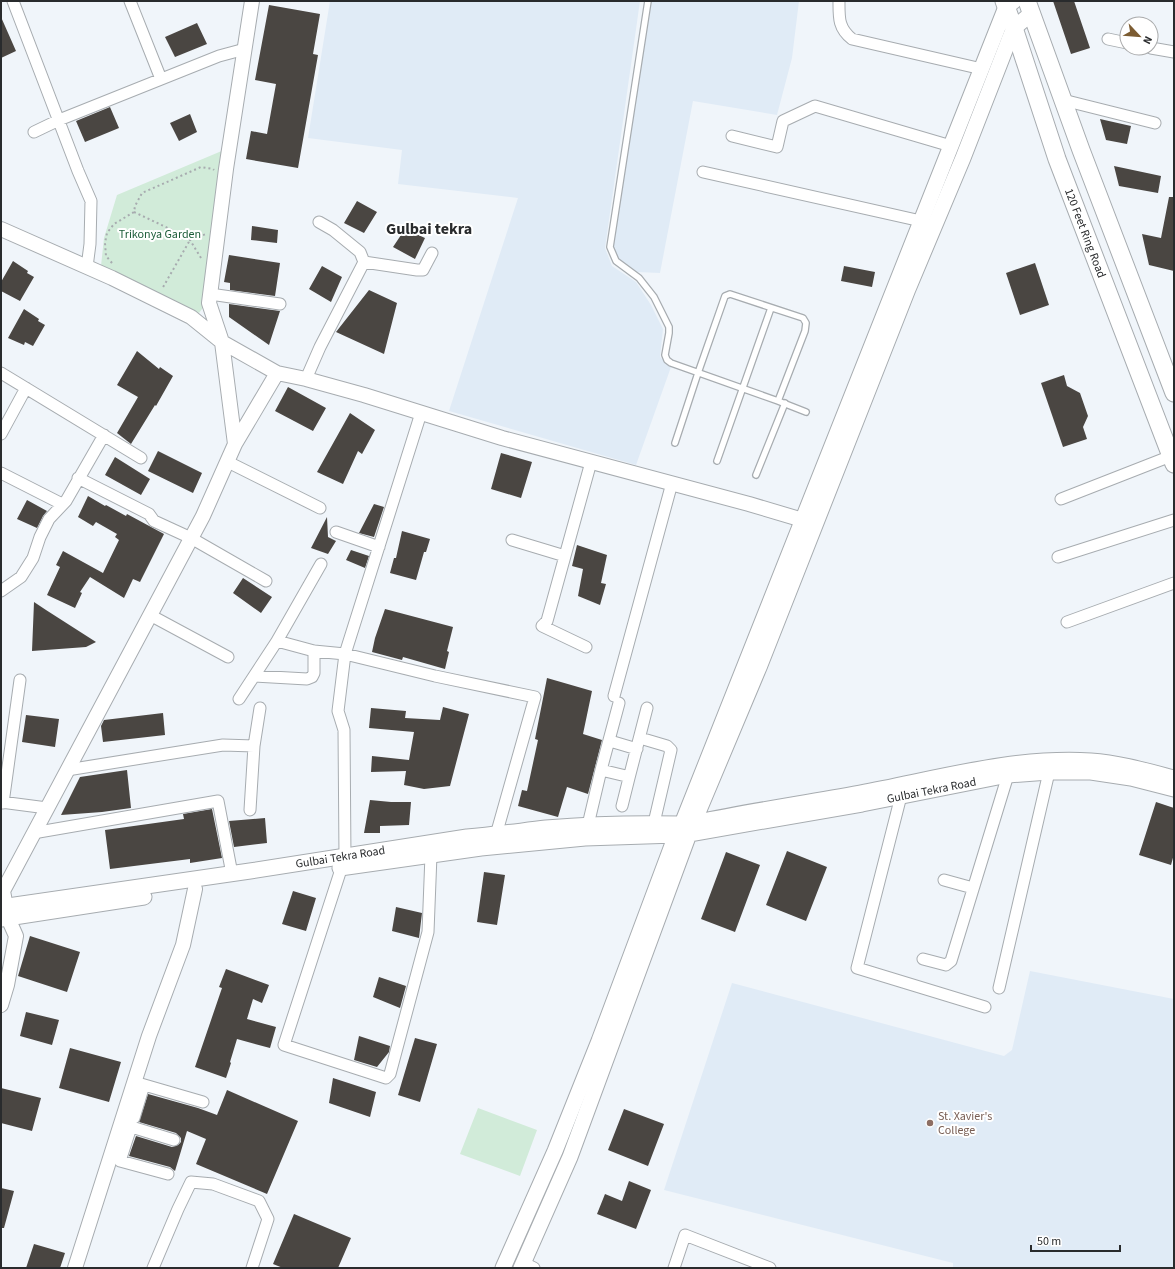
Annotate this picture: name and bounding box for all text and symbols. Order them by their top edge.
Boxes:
north arrow [1119,16,1159,56]
text: N [1139,34,1156,47]
street label: 120 Feet Ring Road [1060,186,1110,280]
district label: Gulbai tekra [386,218,472,240]
park label: Trikonya Garden [119,226,201,243]
street label: Gulbai Tekra Road [885,773,978,807]
street label: Gulbai Tekra Road [294,841,386,872]
place label: St. Xavier's College [938,1108,992,1139]
marker: St. Xavier's College [925,1118,935,1128]
scale bar [1031,1227,1120,1253]
text: 50 m [1037,1233,1061,1250]

